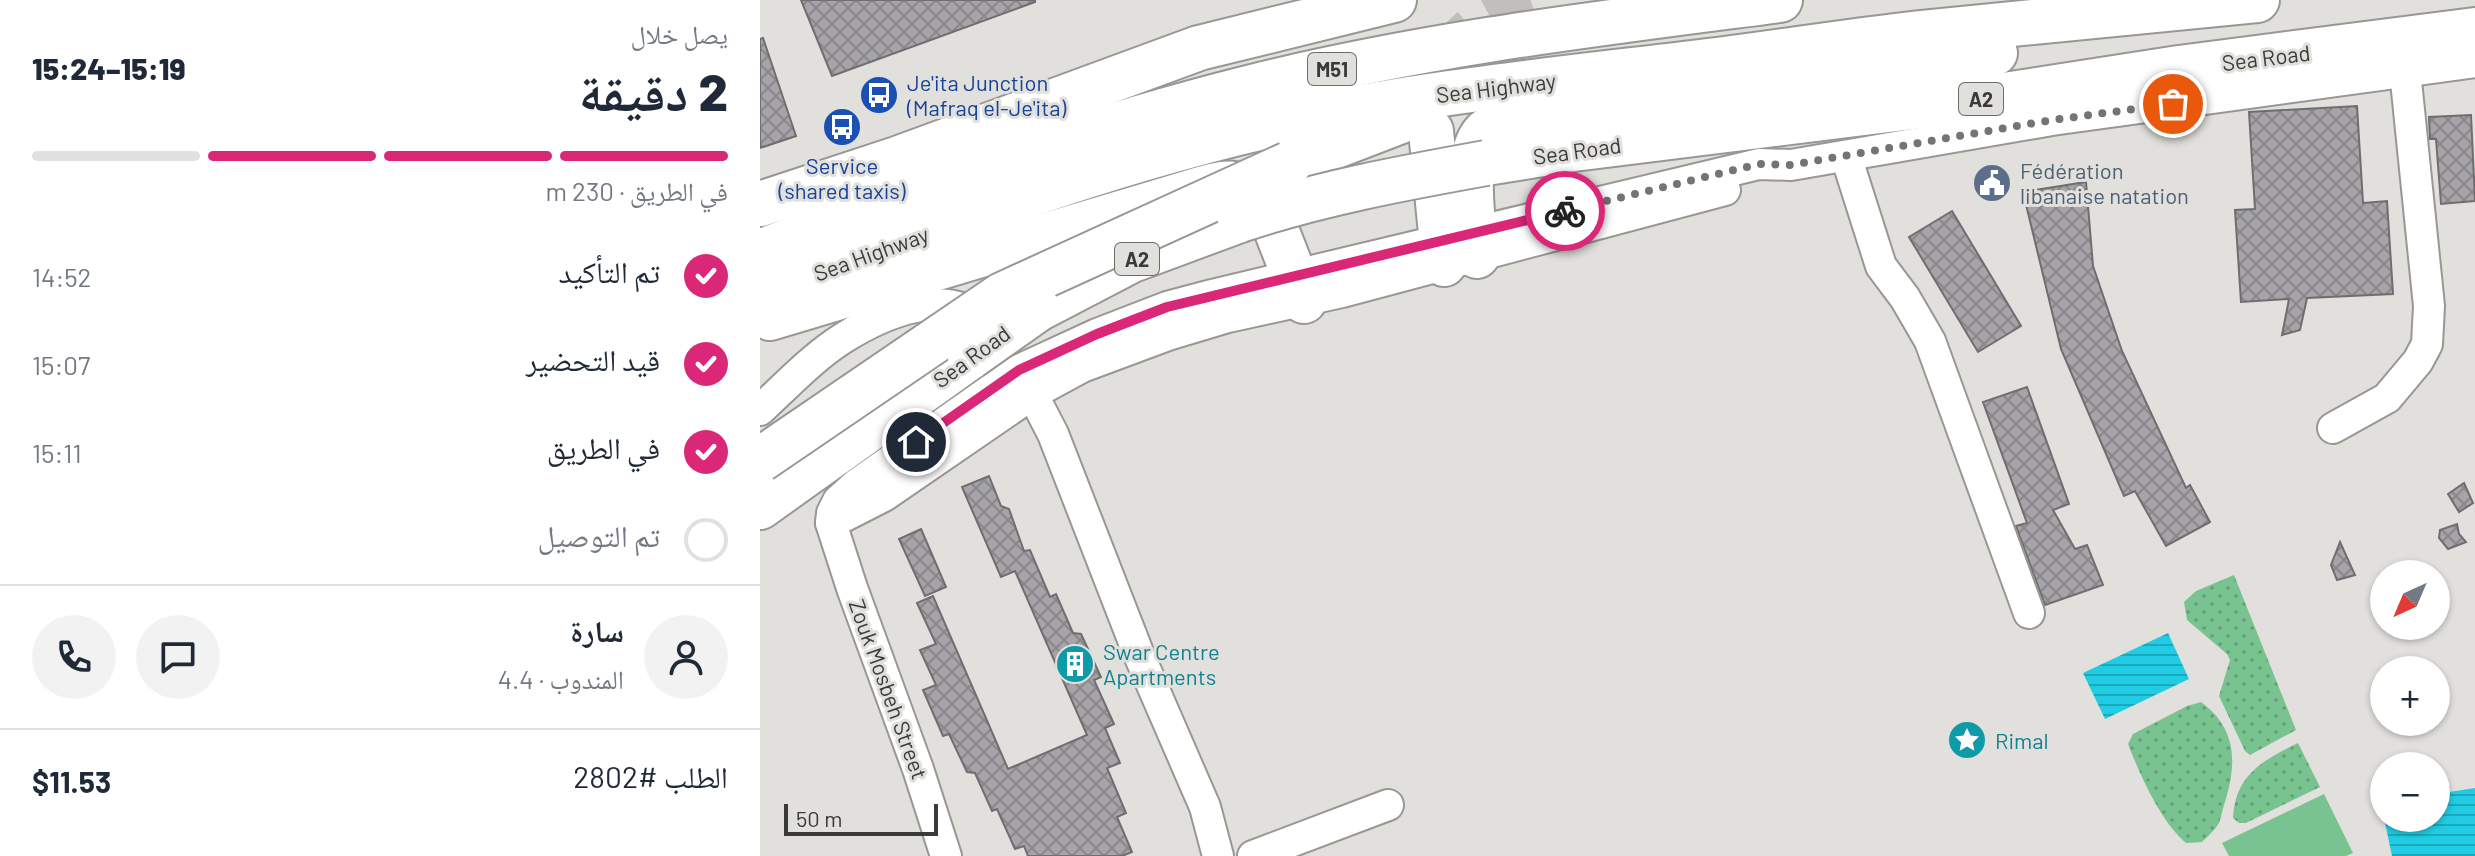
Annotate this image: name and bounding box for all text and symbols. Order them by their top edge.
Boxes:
text: يصل خلال [630,18,728,49]
street label: Sea Road [2220,39,2312,75]
text: 15:19–15:24 [32,50,186,86]
road number: M51 [1308,53,1356,85]
text: 2 دقيقة [579,59,728,121]
street label: Sea Highway [1435,67,1557,107]
place label: Je'ita Junction (Mafraq el-Je'ita) [906,69,1066,120]
pin [2139,70,2207,138]
bus stop icon: Je'ita Junction (Mafraq el-Je'ita) [858,74,900,116]
icon: bag [2151,82,2195,126]
road number: A2 [1959,83,2003,115]
bus stop icon: Service (shared taxis) [821,106,863,148]
street label: Sea Road [1531,131,1623,169]
place label: Service (shared taxis) [777,152,906,203]
place label: Fédération libanaise natation [2020,157,2189,208]
public building icon: Fédération libanaise natation [1971,162,2013,204]
courier [1525,171,1605,251]
text: في الطريق · 230 m [545,175,728,206]
icon: bike [1543,189,1587,233]
street label: Sea Highway [810,220,932,286]
road number: A2 [1115,243,1159,275]
text: تم التأكيد [559,253,660,289]
icon: check [684,254,728,298]
text: 14:52 [32,261,92,292]
street label: Sea Road [927,319,1015,393]
text: قيد التحضير [526,341,660,377]
icon: check [684,342,728,386]
text: 15:07 [32,349,90,380]
pin [882,408,950,476]
icon: home [894,420,938,464]
text: في الطريق [547,429,660,465]
icon: check [684,430,728,474]
text: 15:11 [32,437,82,468]
text: تم التوصيل [537,517,660,553]
north arrow [2370,560,2450,640]
map controls [2370,560,2450,832]
street label: Zouk Mosbeh Street [844,596,934,782]
text: سارة [570,612,624,648]
button: phone [32,615,116,699]
button: chat [136,615,220,699]
button: person [644,615,728,699]
place label: Swar Centre Apartments [1103,638,1220,689]
building icon: Swar Centre Apartments [1054,643,1096,685]
button: + [2370,656,2450,736]
text: المندوب · 4.4 [498,663,624,694]
place icon: Rimal [1946,719,1988,761]
place label: Rimal [1995,727,2049,753]
button: − [2370,752,2450,832]
text: الطلب #2802 [573,758,728,794]
text: $11.53 [32,763,111,799]
scale bar [784,800,938,836]
text: 50 m [796,805,842,831]

